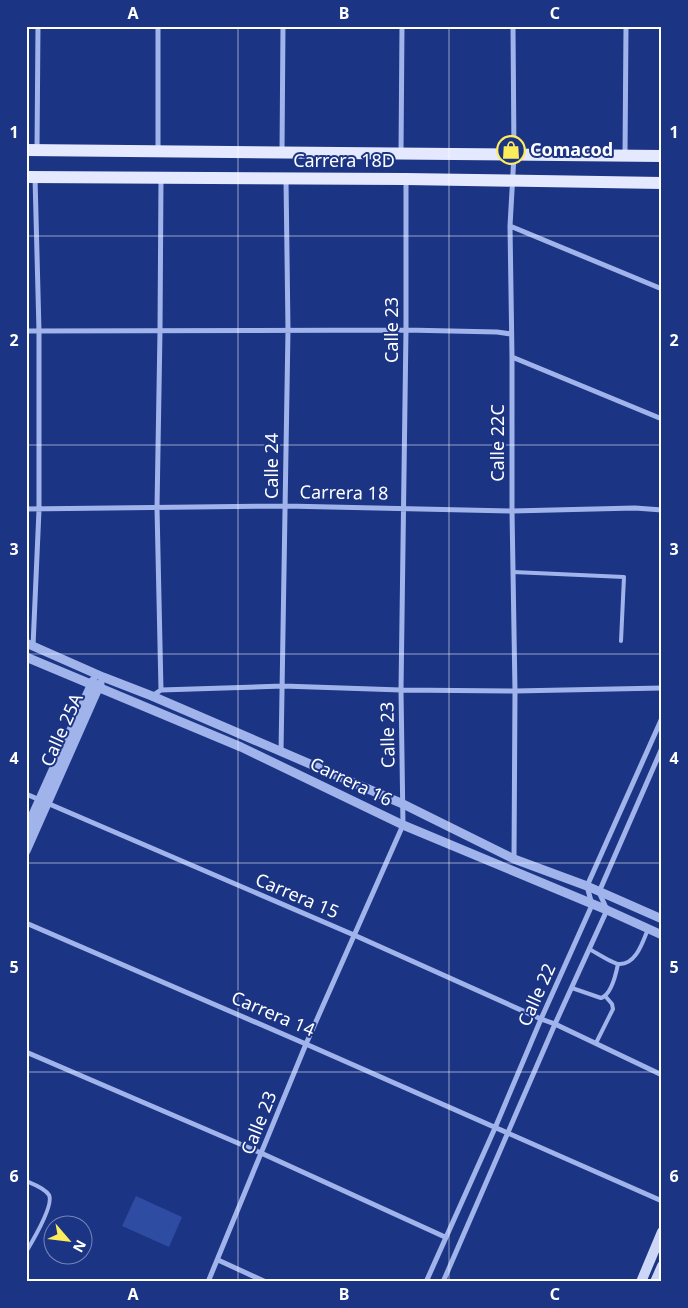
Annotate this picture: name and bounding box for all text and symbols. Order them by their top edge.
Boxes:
text: A [127,2,139,24]
text: B [339,2,349,24]
text: C [550,2,560,24]
text: 1 [9,121,19,143]
text: 1 [669,121,679,143]
shop icon: Comacod [496,135,526,165]
place label: Comacod [530,137,613,161]
street label: Carrera 18D [293,148,395,172]
street label: Calle 23 [379,297,403,363]
text: 2 [9,329,19,351]
text: 2 [669,329,679,351]
street label: Calle 22C [485,404,509,482]
street label: Calle 24 [259,433,283,499]
street label: Carrera 18 [300,479,389,505]
text: 3 [9,538,19,560]
text: 3 [669,538,679,560]
street label: Calle 25A [34,689,88,770]
street label: Calle 23 [374,702,400,768]
text: 4 [9,747,19,769]
text: 4 [669,747,679,769]
street label: Carrera 16 [306,751,397,811]
street label: Carrera 15 [252,867,343,923]
text: 5 [9,956,19,978]
text: 5 [669,956,679,978]
street label: Calle 22 [512,959,561,1030]
street label: Carrera 14 [228,985,319,1041]
street label: Calle 23 [235,1087,282,1158]
text: 6 [9,1165,19,1187]
text: 6 [669,1165,679,1187]
north arrow [42,1216,92,1266]
text: N [69,1237,91,1256]
text: A [127,1283,139,1305]
text: B [339,1283,349,1305]
text: C [550,1283,560,1305]

